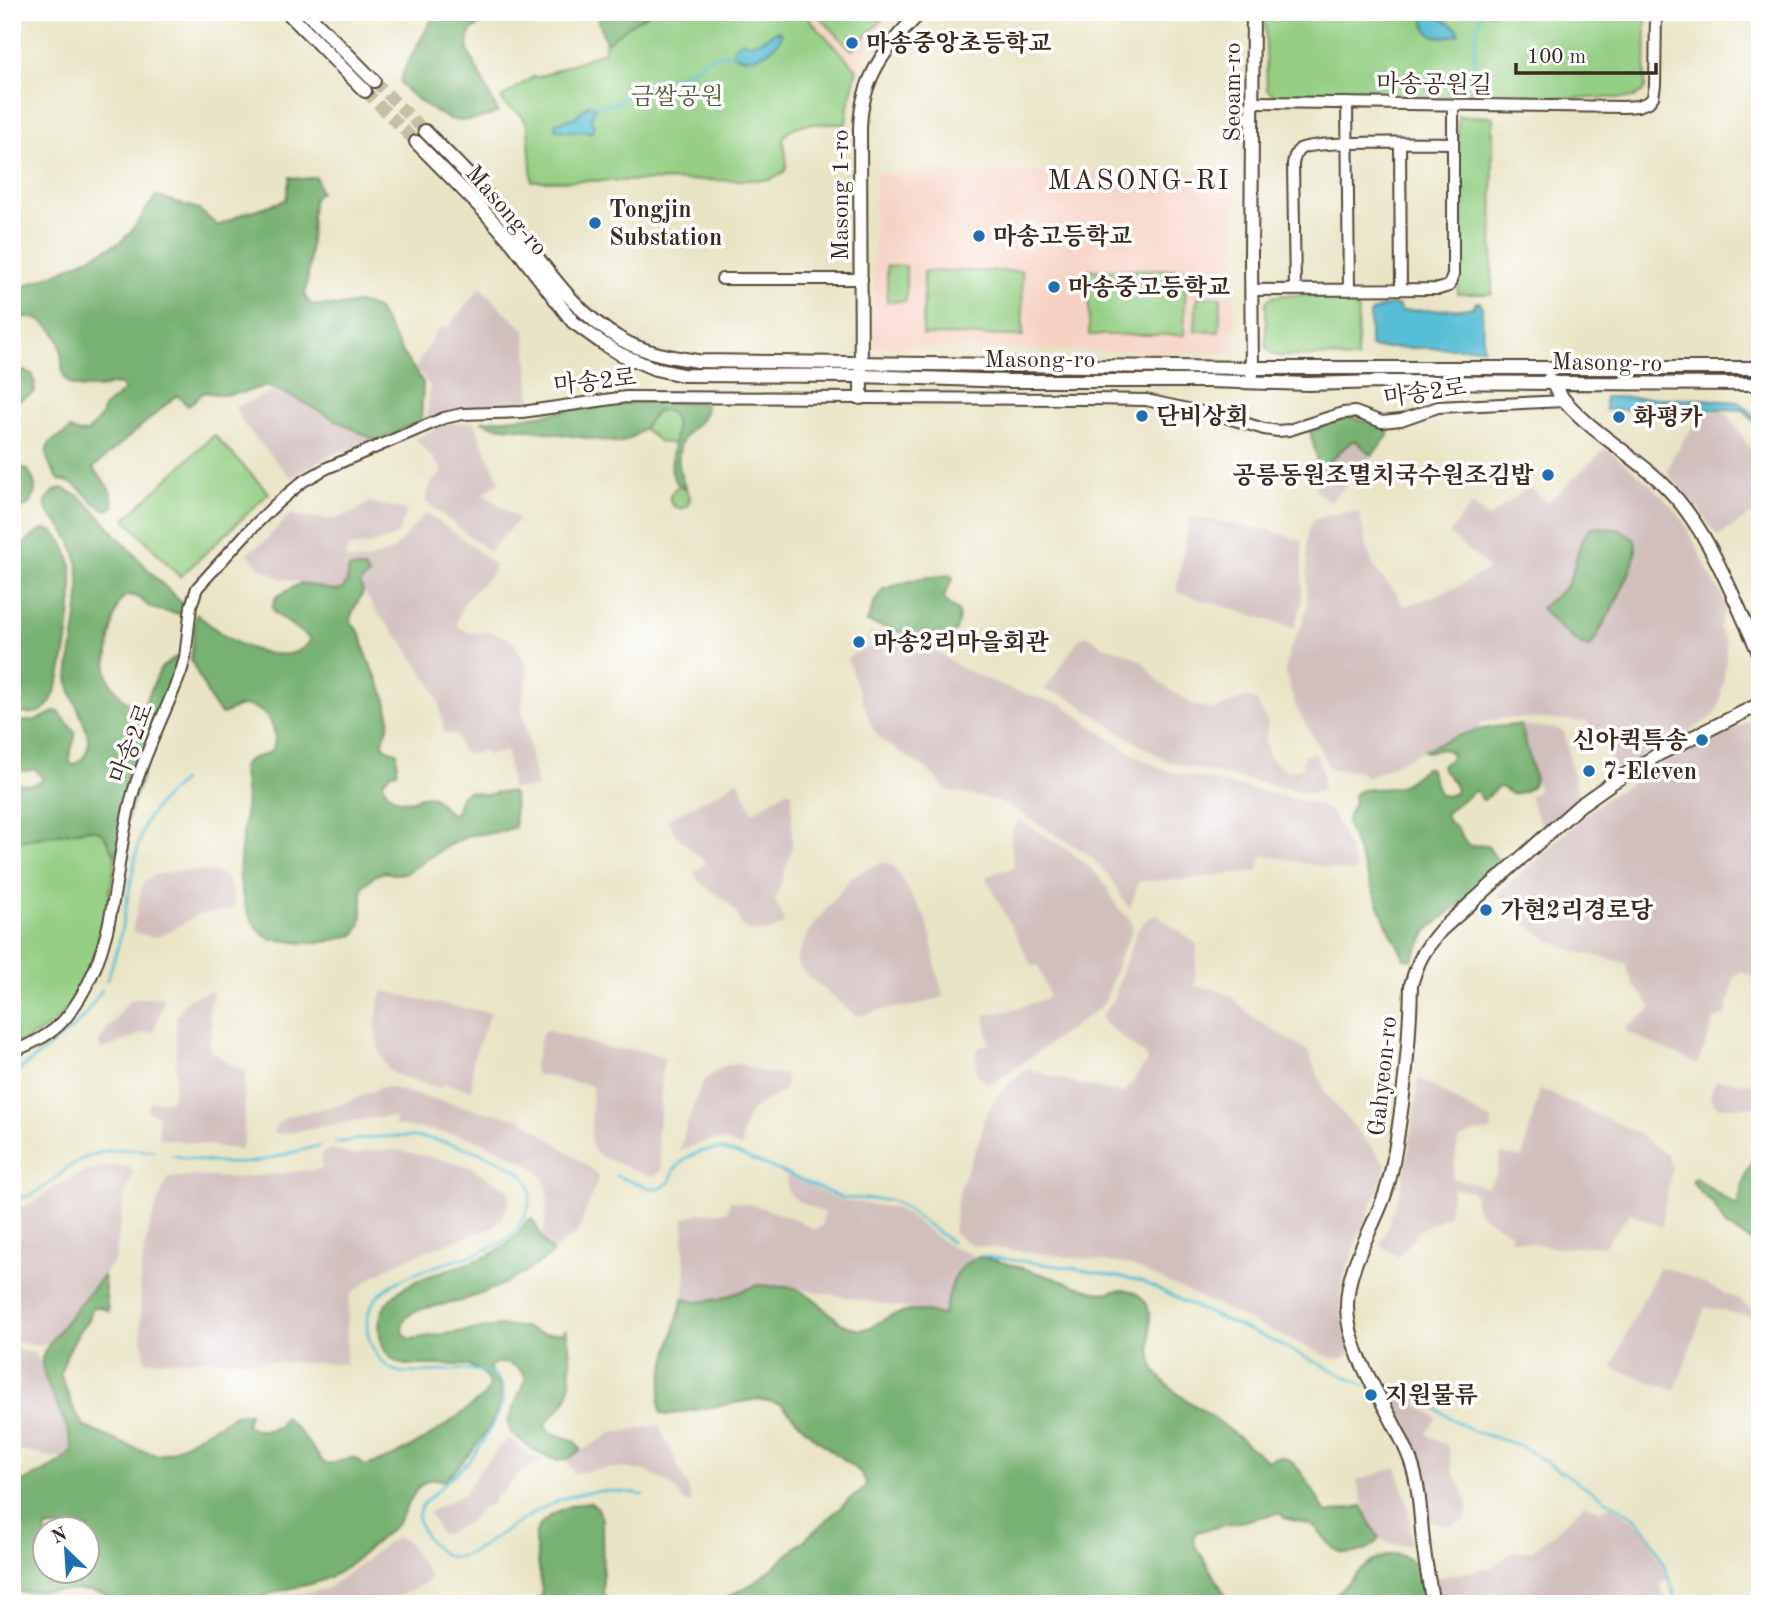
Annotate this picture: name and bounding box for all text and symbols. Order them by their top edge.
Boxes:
place label: 마송중앙초등학교 [866,30,1051,57]
scale bar [1516,32,1656,76]
marker: 마송중앙초등학교 [844,35,860,51]
street label: Seoam-ro [1222,42,1246,142]
text: 100 m [1527,47,1586,68]
street label: 마송공원길 [1376,70,1492,99]
park label: 금쌀공원 [631,84,723,110]
street label: Masong 1-ro [830,129,854,261]
street label: Masong-ro [460,162,551,261]
district label: MASONG-RI [1048,168,1230,196]
place label: Tongjin Substation [609,199,722,251]
marker: Tongjin Substation [587,215,603,231]
place label: 마송고등학교 [993,223,1132,250]
marker: 마송고등학교 [971,228,987,244]
place label: 마송중고등학교 [1068,274,1230,301]
marker: 마송중고등학교 [1046,279,1062,295]
street label: Masong-ro [985,349,1095,373]
street label: Masong-ro [1551,351,1663,377]
street label: 마송2로 [552,364,638,399]
street label: 마송2로 [1382,373,1468,412]
place label: 단비상회 [1156,403,1249,430]
place label: 화평카 [1633,404,1703,431]
marker: 단비상회 [1134,408,1150,424]
marker: 화평카 [1611,409,1627,425]
place label: 공릉동원조멸치국수원조김밥 [1233,462,1534,489]
marker: 공릉동원조멸치국수원조김밥 [1540,467,1556,483]
place label: 마송2리마을회관 [873,629,1049,656]
marker: 마송2리마을회관 [851,634,867,650]
street label: 마송2로 [104,699,159,787]
place label: 신아퀵특송 [1572,727,1688,754]
marker: 신아퀵특송 [1694,732,1710,748]
place label: 7-Eleven [1603,761,1697,785]
marker: 7-Eleven [1581,763,1597,779]
place label: 가현2리경로당 [1500,897,1654,924]
marker: 가현2리경로당 [1478,902,1494,918]
street label: Gahyeon-ro [1366,1015,1402,1137]
place label: 지원물류 [1385,1382,1479,1409]
marker: 지원물류 [1363,1387,1379,1403]
north arrow [32,1514,102,1584]
text: N [49,1525,71,1549]

